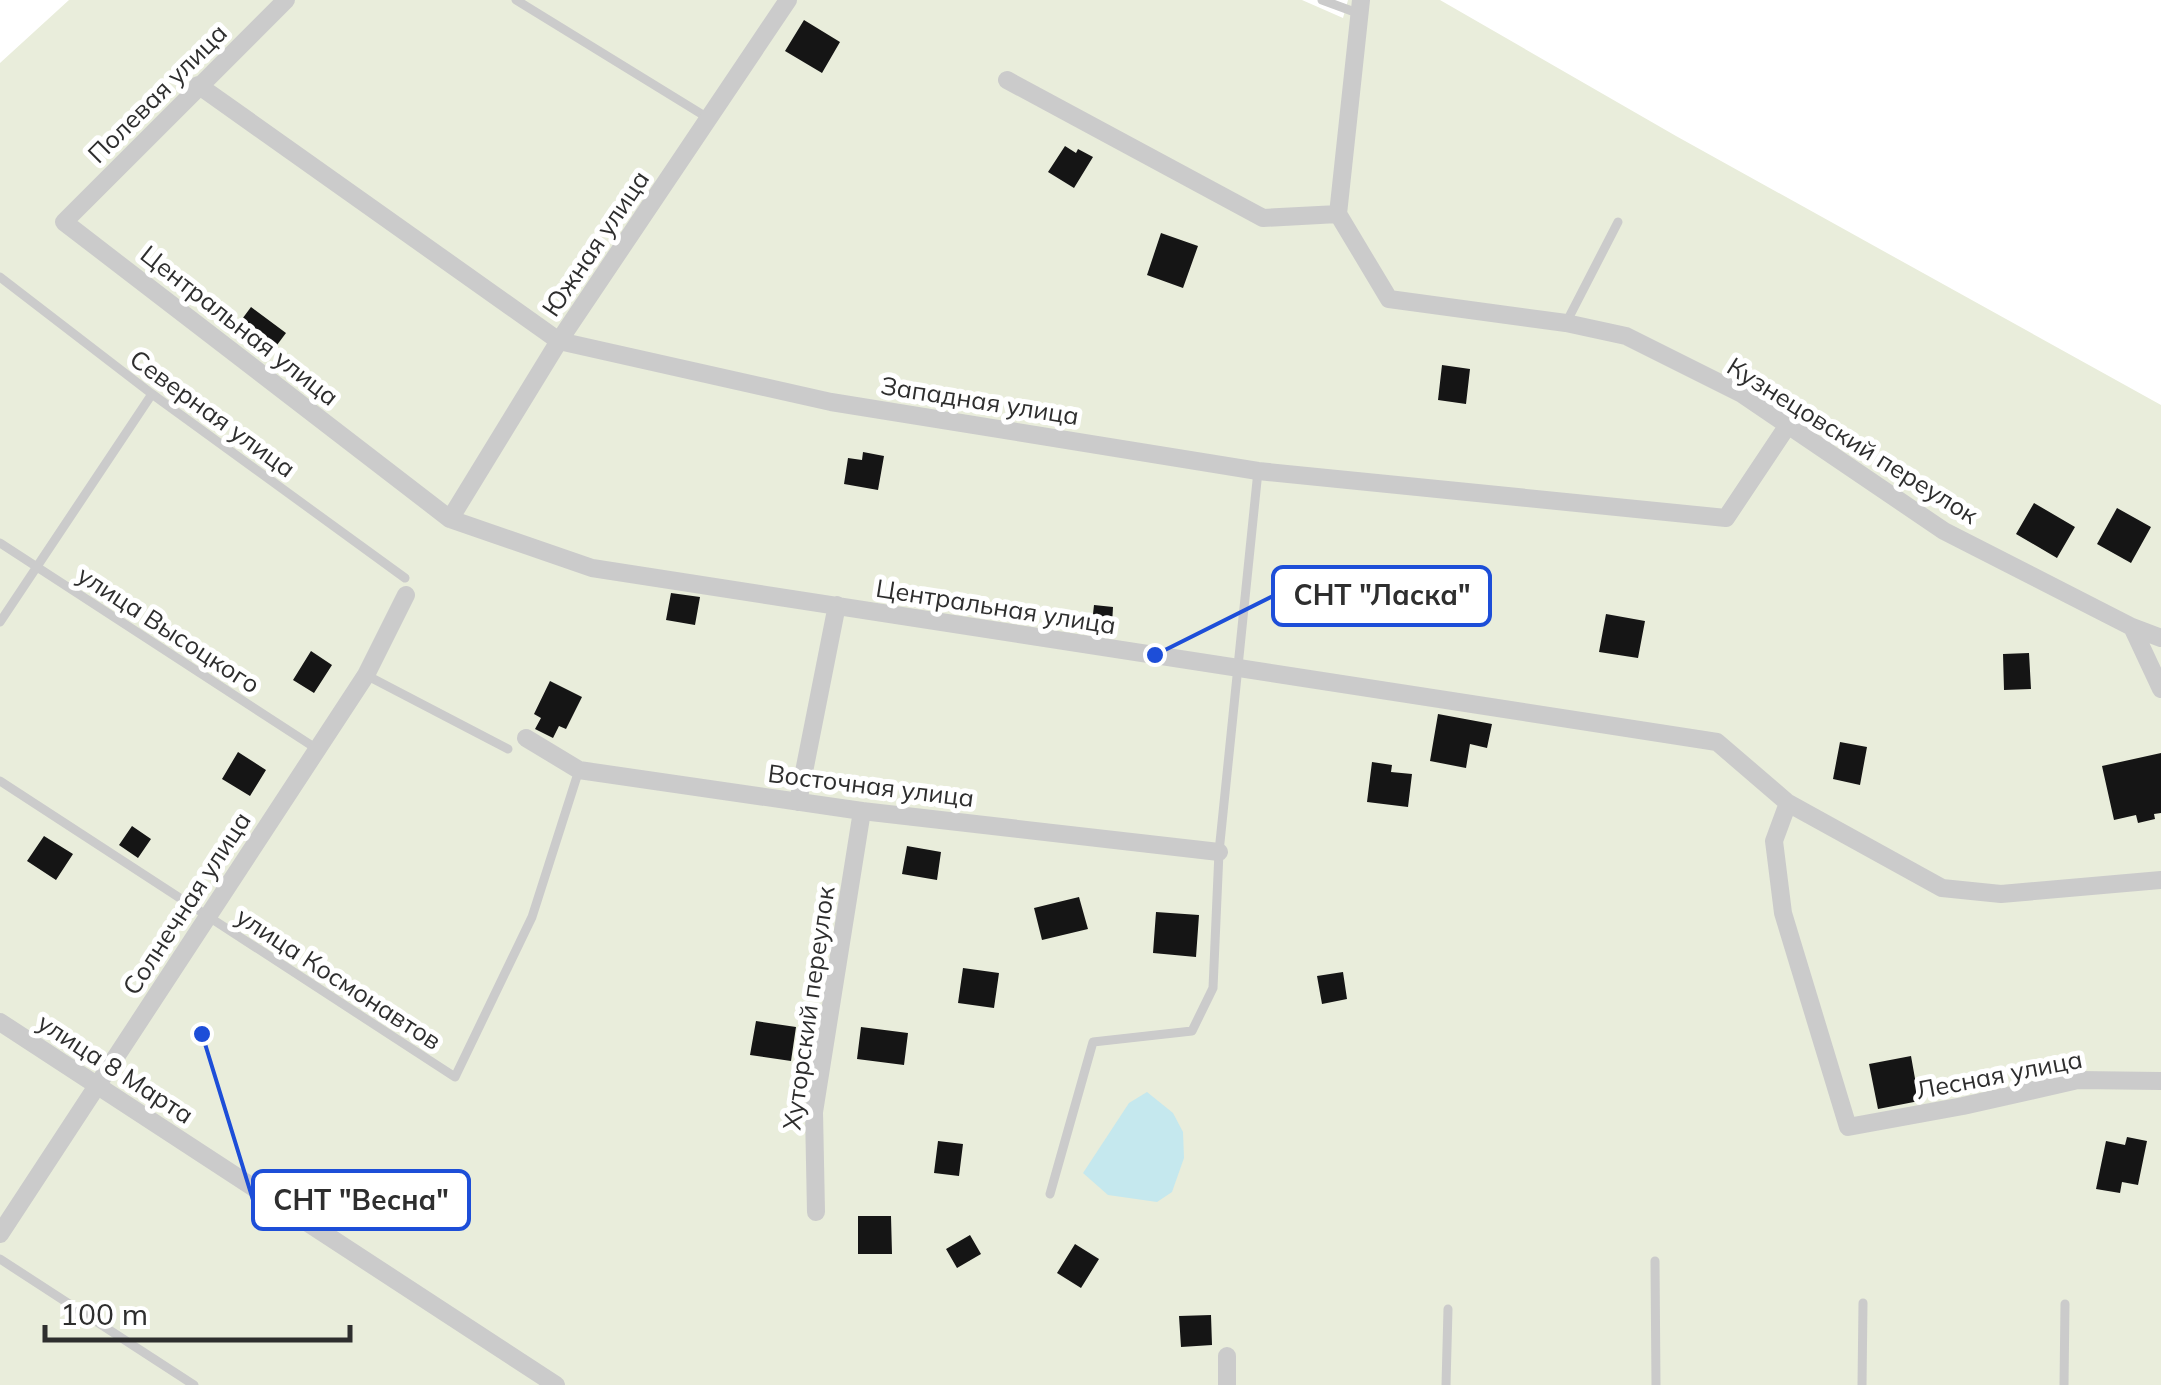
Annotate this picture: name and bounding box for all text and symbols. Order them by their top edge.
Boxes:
street label: Полевая улица [81,17,233,169]
street label: Южная улица [535,164,655,322]
street label: Центральная улица [135,238,345,412]
street label: Северная улица [124,343,302,483]
street label: Кузнецовский переулок [1722,350,1985,530]
street label: Западная улица [879,369,1081,431]
street label: улица Высоцкого [72,559,266,699]
callout: СНТ "Ласка" [1273,567,1490,625]
street label: Центральная улица [874,572,1118,640]
text: СНТ "Ласка" [1294,577,1471,612]
street label: Восточная улица [766,757,976,813]
street label: Солнечная улица [115,806,257,1000]
street label: Хуторский переулок [776,884,841,1132]
street label: улица Космонавтов [231,900,447,1056]
street label: улица 8 Марта [32,1006,200,1130]
street label: Лесная улица [1913,1043,2085,1105]
callout: СНТ "Весна" [253,1171,469,1229]
text: СНТ "Весна" [273,1182,449,1217]
scale bar [45,1280,350,1342]
text: 100 m [60,1295,148,1333]

